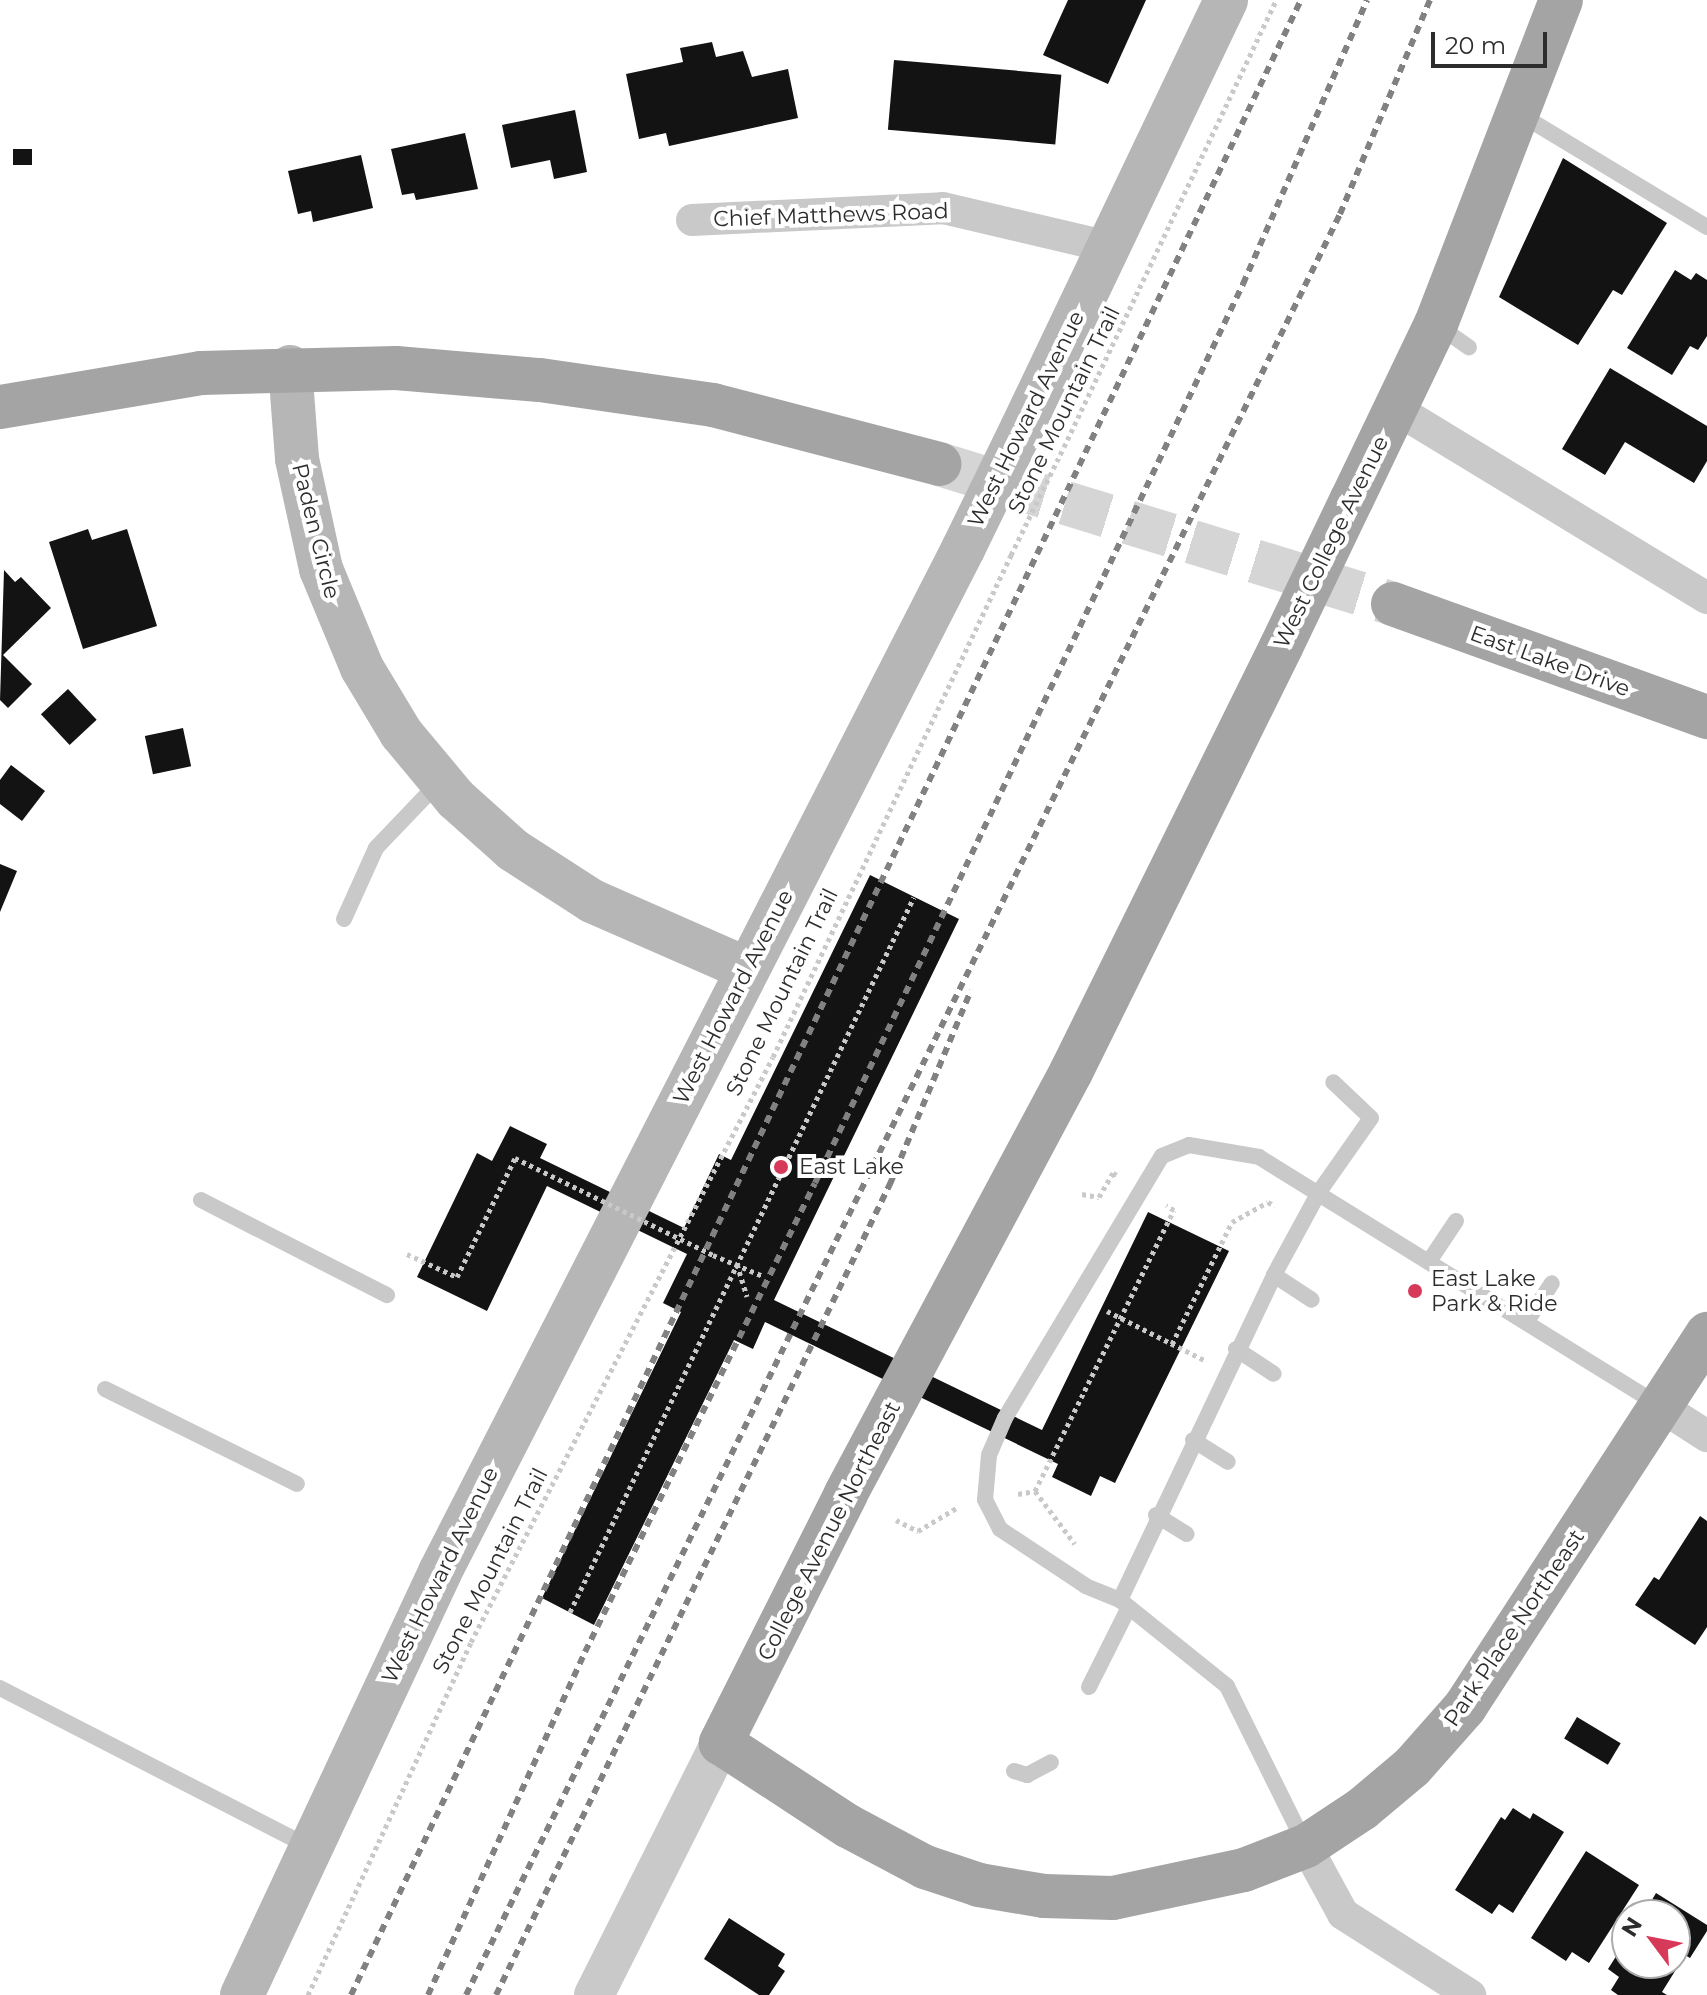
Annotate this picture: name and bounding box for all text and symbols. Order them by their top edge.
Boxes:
scale bar [1435,16,1551,66]
text: 20 m [1445,31,1506,60]
street label: Chief Matthews Road [713,198,949,232]
street label: Stone Mountain Trail [1002,302,1126,518]
street label: West Howard Avenue [962,307,1090,531]
street label: West College Avenue [1268,431,1394,653]
street label: Paden Circle [286,460,346,602]
street label: East Lake Drive [1466,620,1634,702]
street label: Stone Mountain Trail [720,884,844,1100]
street label: West Howard Avenue [667,885,799,1109]
place label: East Lake [799,1154,904,1180]
marker: East Lake [770,1156,792,1178]
place label: East Lake Park & Ride [1431,1265,1558,1316]
marker: East Lake Park & Ride [1406,1282,1424,1300]
street label: College Avenue Northeast [752,1397,906,1665]
street label: West Howard Avenue [376,1463,504,1687]
street label: Stone Mountain Trail [427,1464,553,1678]
street label: Park Place Northeast [1438,1524,1590,1732]
north arrow [1611,1899,1691,1979]
text: N [1616,1912,1648,1942]

